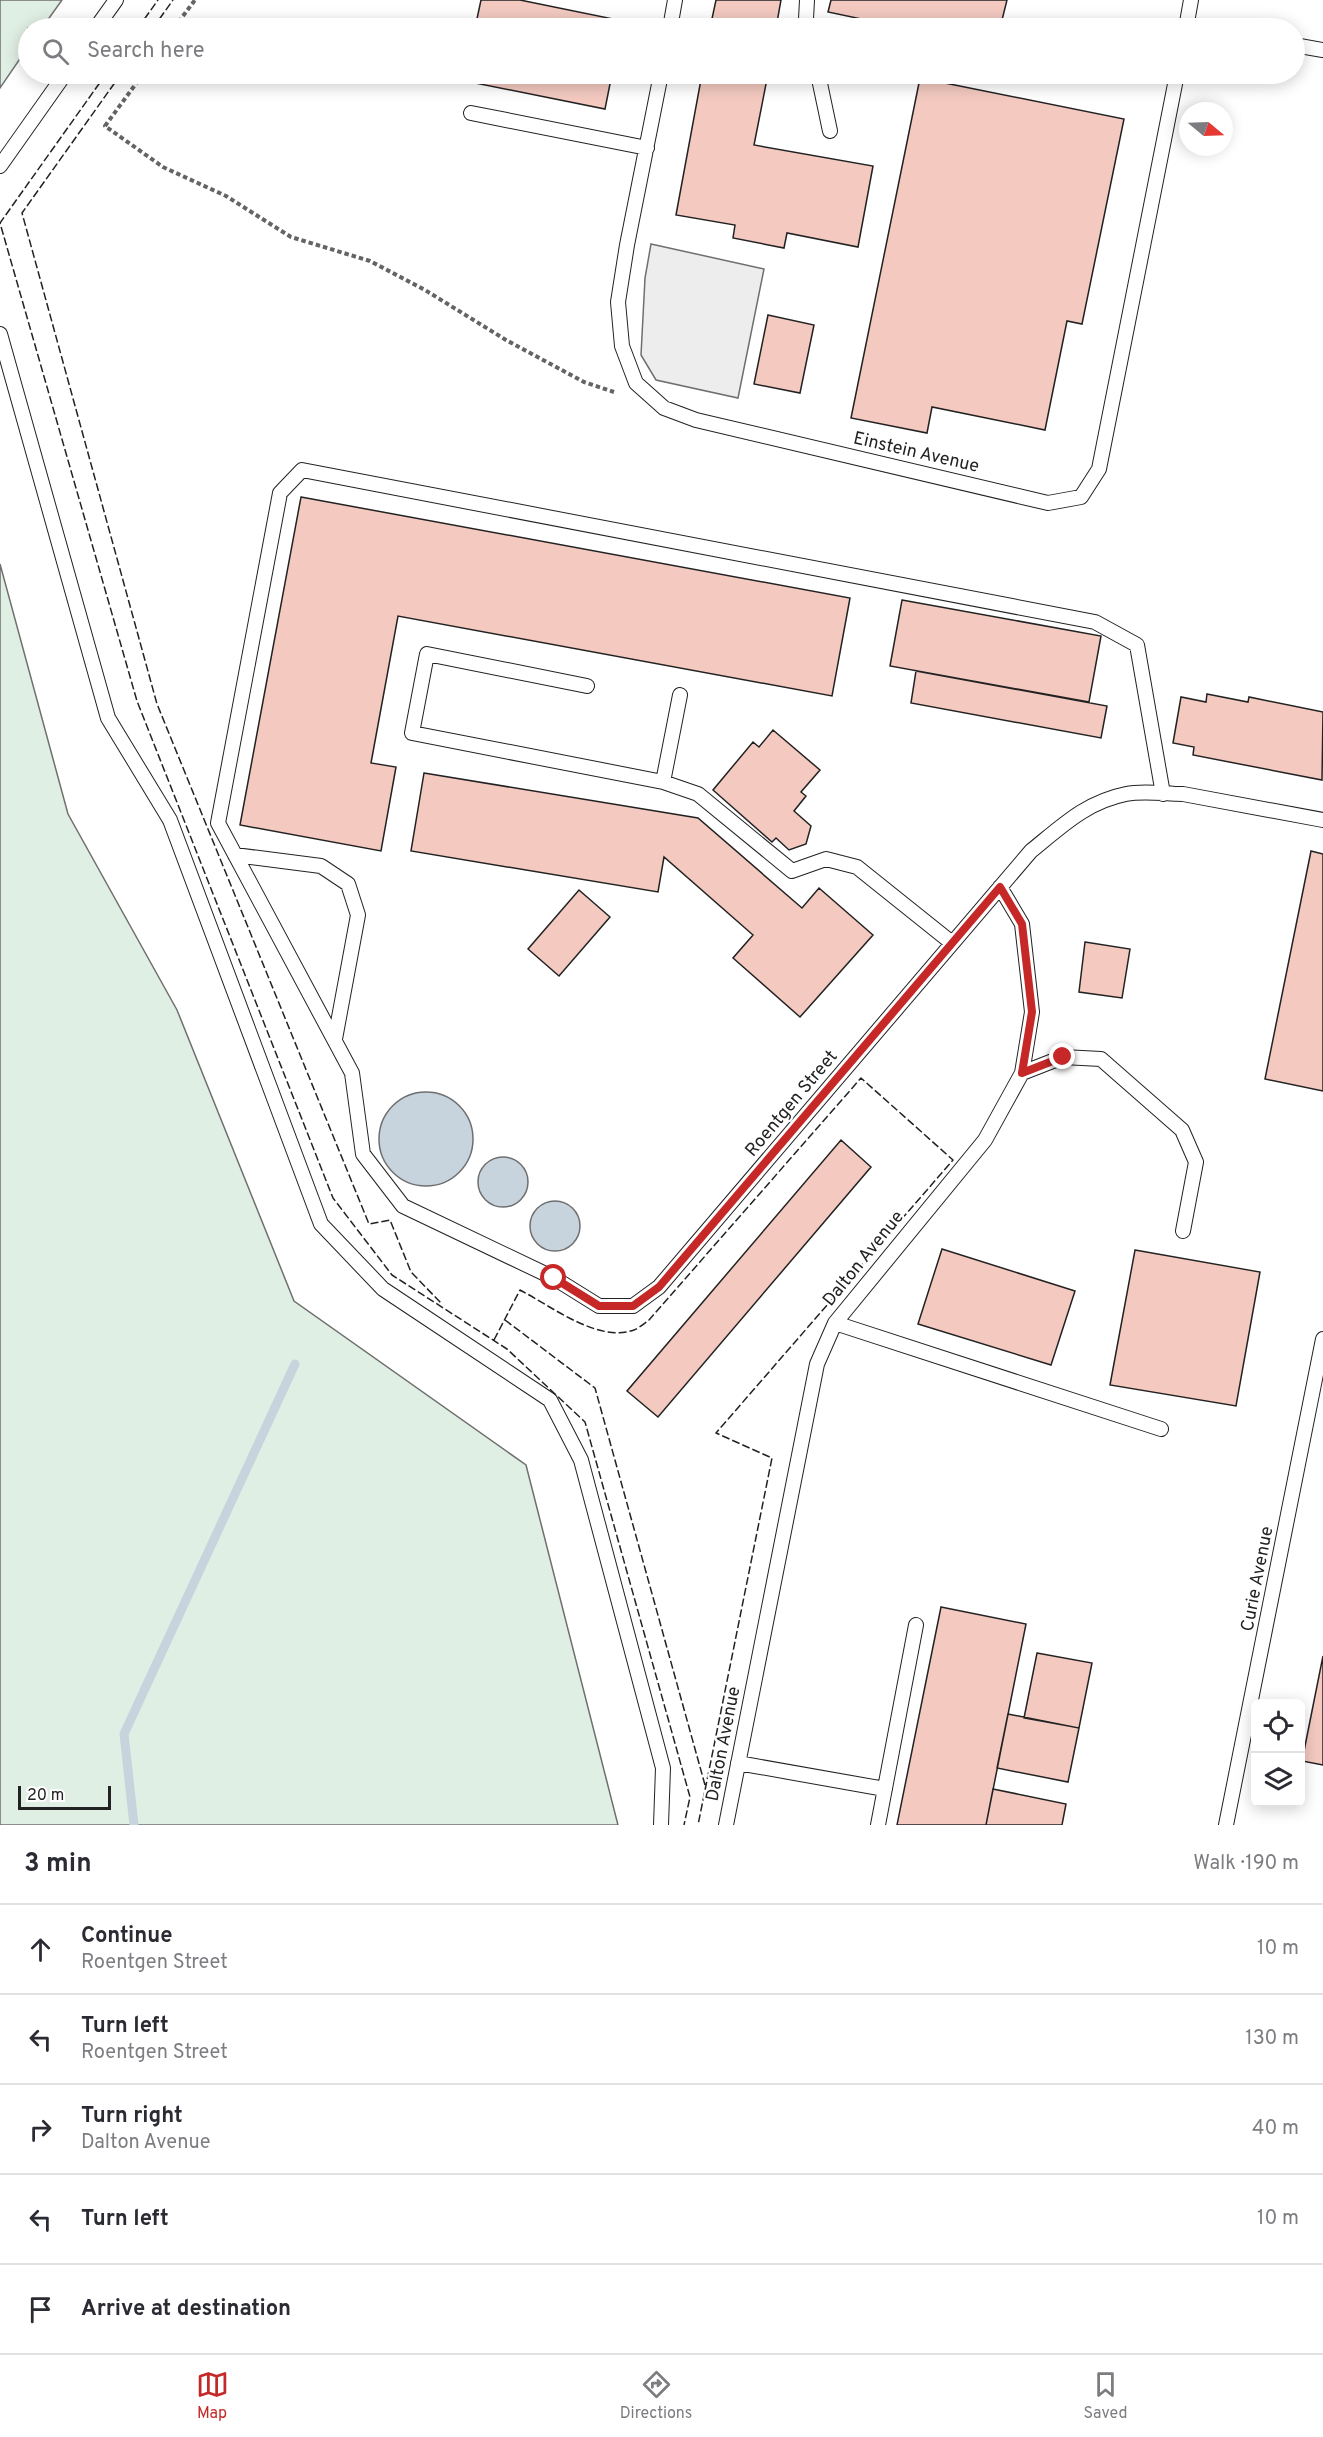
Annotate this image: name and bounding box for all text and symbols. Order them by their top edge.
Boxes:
search box [18,18,1305,84]
icon: search [39,35,72,68]
text: Search here [87,38,205,65]
north arrow [1179,102,1233,156]
street label: Einstein Avenue [851,427,981,479]
route end [1049,1043,1075,1069]
street label: Roentgen Street [741,1046,843,1162]
street label: Dalton Avenue [818,1206,910,1312]
route start [540,1264,566,1290]
street label: Curie Avenue [1237,1524,1279,1634]
street label: Dalton Avenue [702,1685,746,1803]
map controls [1251,1699,1305,1807]
button: locate [1251,1699,1305,1753]
button: layers [1251,1753,1305,1807]
scale bar [18,1783,111,1810]
text: 20 m [27,1786,64,1806]
text: 3 min [24,1848,92,1881]
text: Walk · 190 m [1193,1851,1299,1877]
text: Continue [81,1923,172,1950]
icon: ahead [24,1933,57,1966]
text: 10 m [1257,1936,1299,1962]
text: Roentgen Street [81,1950,228,1976]
text: Turn left [81,2013,169,2040]
icon: left [24,2023,57,2056]
text: 130 m [1245,2026,1299,2052]
text: Roentgen Street [81,2040,228,2066]
text: Turn right [81,2103,183,2130]
icon: right [24,2113,57,2146]
text: 40 m [1252,2116,1299,2142]
text: Dalton Avenue [81,2130,210,2156]
icon: left [24,2203,57,2236]
text: Turn left [81,2206,169,2233]
text: 10 m [1257,2206,1299,2232]
icon: arrive [24,2293,57,2326]
text: Arrive at destination [81,2296,291,2323]
tab: Map [196,2368,229,2424]
tab: Directions [620,2368,692,2424]
tab: Saved [1083,2368,1127,2424]

